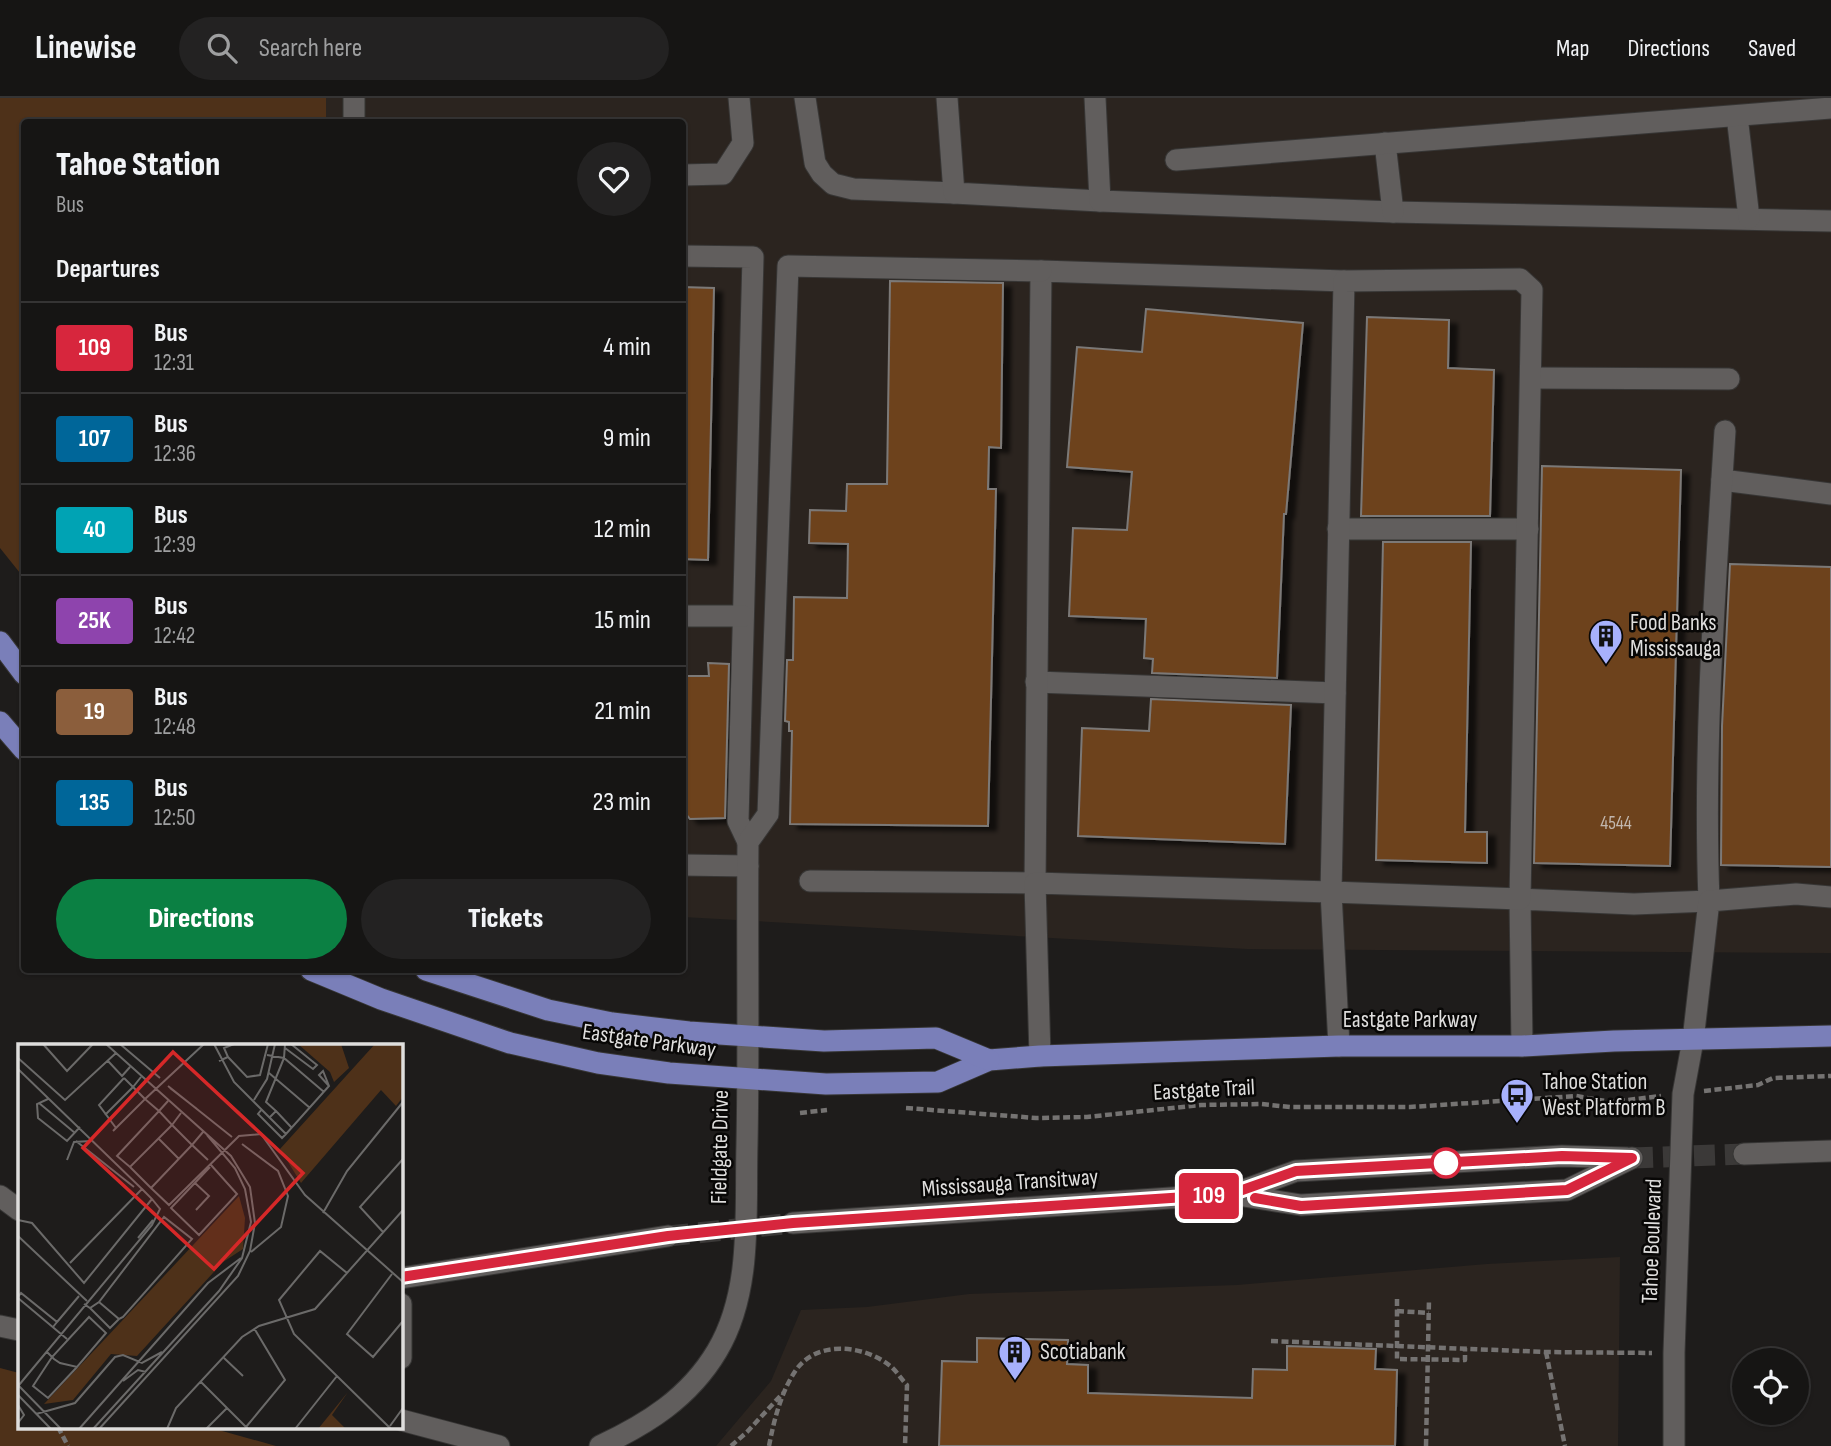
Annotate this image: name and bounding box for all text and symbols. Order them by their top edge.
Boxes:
search box [179,17,669,80]
text: Linewise [35,28,137,68]
icon: search [203,29,241,67]
text: Search here [259,33,362,64]
text: Map [1556,34,1589,63]
text: Directions [1627,34,1710,63]
text: Saved [1748,34,1796,63]
button: heart [577,142,651,216]
text: Tahoe Station [56,145,220,185]
text: Bus [56,191,84,219]
text: Departures [56,254,160,285]
text: Bus [154,318,188,349]
text: 4 min [603,332,651,363]
text: 109 [78,333,111,362]
text: 12:31 [154,349,194,377]
text: Bus [154,409,188,440]
text: 9 min [603,423,651,454]
text: 107 [79,424,110,453]
text: 12:36 [154,440,196,468]
text: Bus [154,500,188,531]
text: 12 min [594,514,651,545]
text: 40 [83,515,106,544]
text: 12:39 [154,531,196,559]
text: Bus [154,591,188,622]
text: 15 min [595,605,651,636]
text: 25K [78,606,111,635]
place label: Food Banks Mississauga [1630,609,1721,663]
building icon: Food Banks Mississauga [1587,617,1625,666]
text: 12:42 [154,622,195,650]
text: Bus [154,682,188,713]
text: 21 min [594,696,651,727]
text: 19 [84,697,105,726]
text: 12:48 [154,713,196,741]
text: Bus [154,773,188,804]
text: 23 min [593,787,651,818]
text: 135 [79,788,110,817]
text: 12:50 [154,804,196,832]
house number: 4544 [1600,812,1632,835]
button: Directions [56,879,347,959]
button: Tickets [361,879,651,959]
street label: Eastgate Parkway [1343,1006,1477,1034]
street label: Eastgate Parkway [580,1018,718,1064]
inset map [18,1044,402,1428]
place label: Tahoe Station West Platform B [1542,1068,1666,1122]
street label: Eastgate Trail [1152,1073,1256,1107]
bus stop icon: Tahoe Station West Platform B [1498,1076,1536,1125]
street label: Fieldgate Drive [705,1090,735,1204]
unlabelled marker [1431,1148,1461,1178]
street label: Mississauga Transitway [921,1163,1099,1203]
line badge: 109 [1169,1173,1249,1219]
street label: Tahoe Boulevard [1636,1178,1668,1304]
text: 109 [1193,1181,1225,1210]
building icon: Scotiabank [996,1333,1034,1382]
place label: Scotiabank [1040,1338,1126,1366]
map controls [1732,1348,1809,1425]
button: locate [1732,1348,1809,1425]

